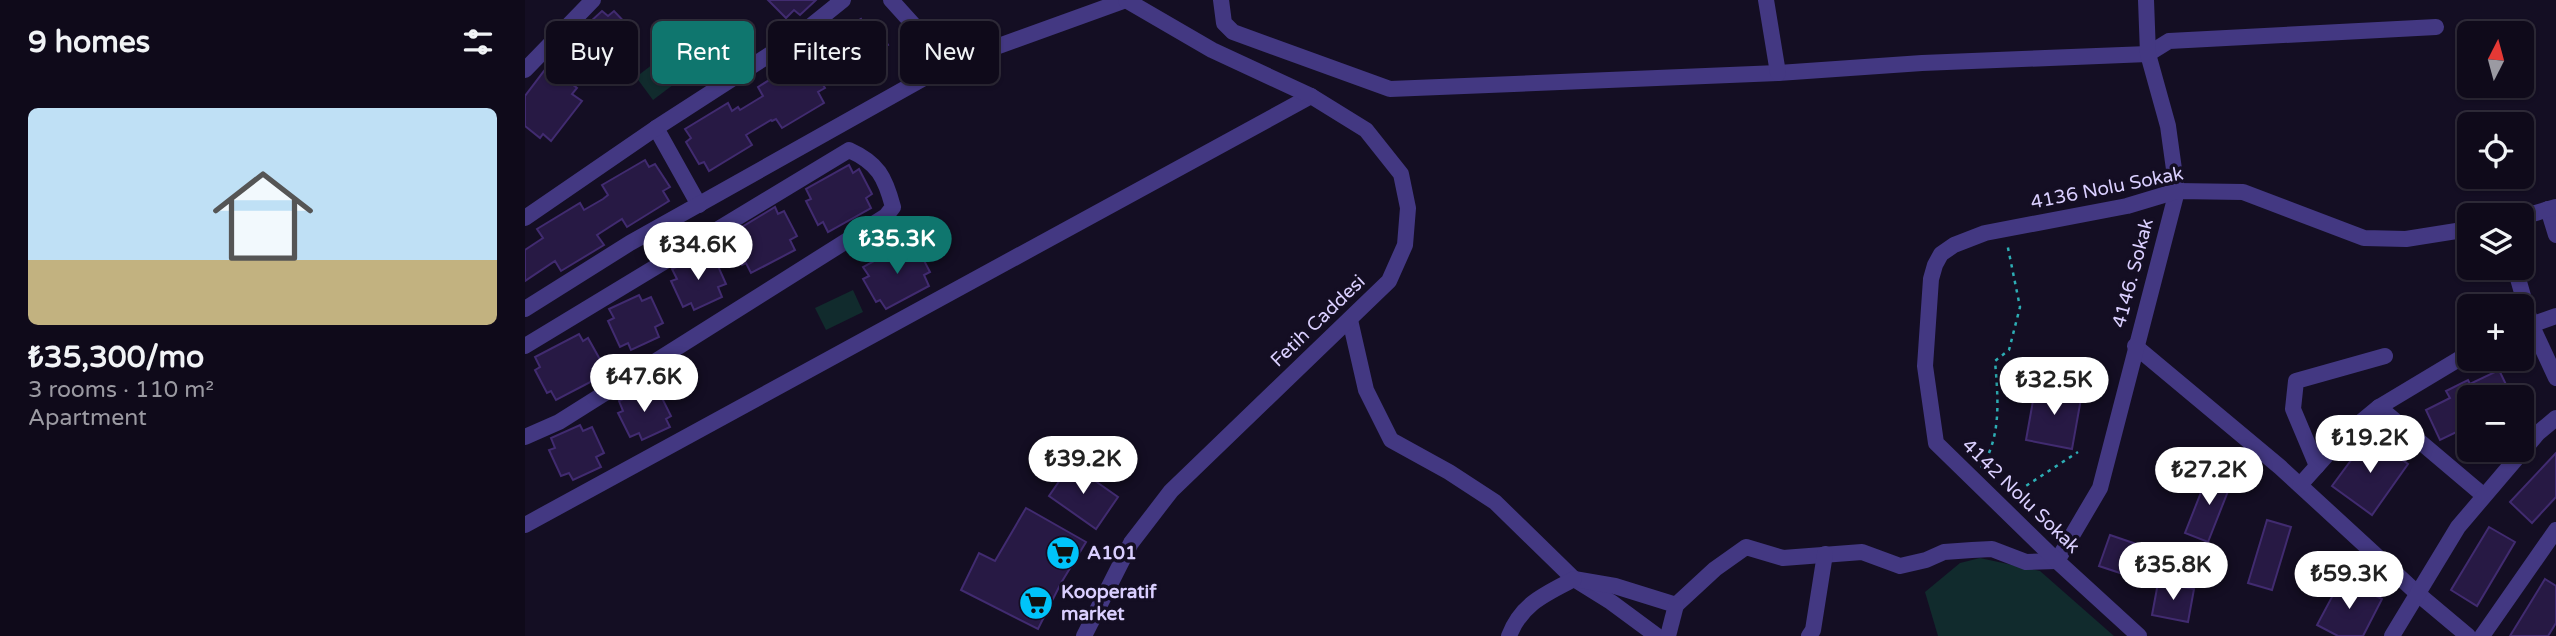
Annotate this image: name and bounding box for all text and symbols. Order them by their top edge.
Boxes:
chip: Buy [546,21,638,84]
chip: Rent [652,21,754,84]
chip: Filters [768,21,886,84]
chip: New [900,21,999,84]
north arrow [2457,21,2534,98]
map controls [2457,21,2534,462]
icon: filters [459,23,497,61]
text: 9 homes [28,24,150,61]
button: locate [2457,112,2534,189]
icon: home [200,153,326,279]
street label: 4136 Nolu Sokak [2029,162,2185,214]
button: layers [2457,203,2534,280]
pin: ₺35.3K [840,216,954,276]
street label: 4146. Sokak [2108,216,2158,330]
pin: ₺34.6K [641,222,755,282]
text: ₺35.3K [859,225,935,253]
text: ₺34.6K [660,231,736,259]
street label: Fetih Caddesi [1266,271,1370,371]
button: + [2457,294,2534,371]
text: ₺35,300/mo [28,339,204,376]
pin: ₺47.6K [587,354,701,414]
pin: ₺32.5K [1997,358,2111,417]
text: ₺47.6K [606,363,682,391]
text: ₺32.5K [2016,366,2092,394]
text: 3 rooms · 110 m² [28,376,214,404]
button: − [2457,385,2534,462]
text: Apartment [28,404,147,432]
pin: ₺19.2K [2313,416,2427,475]
text: ₺19.2K [2332,424,2408,452]
street label: 4142 Nolu Sokak [1958,434,2084,558]
pin: ₺39.2K [1026,436,1140,496]
text: ₺39.2K [1045,445,1121,473]
pin: ₺27.2K [2152,448,2266,507]
text: ₺27.2K [2171,456,2247,484]
supermarket icon: A101 [1044,534,1082,572]
place label: A101 [1087,542,1137,564]
pin: ₺35.8K [2116,542,2230,602]
text: ₺35.8K [2135,551,2211,579]
pin: ₺59.3K [2292,552,2406,611]
text: ₺59.3K [2311,560,2387,588]
place label: Kooperatif market [1061,581,1157,625]
supermarket icon: Kooperatif market [1017,584,1055,622]

